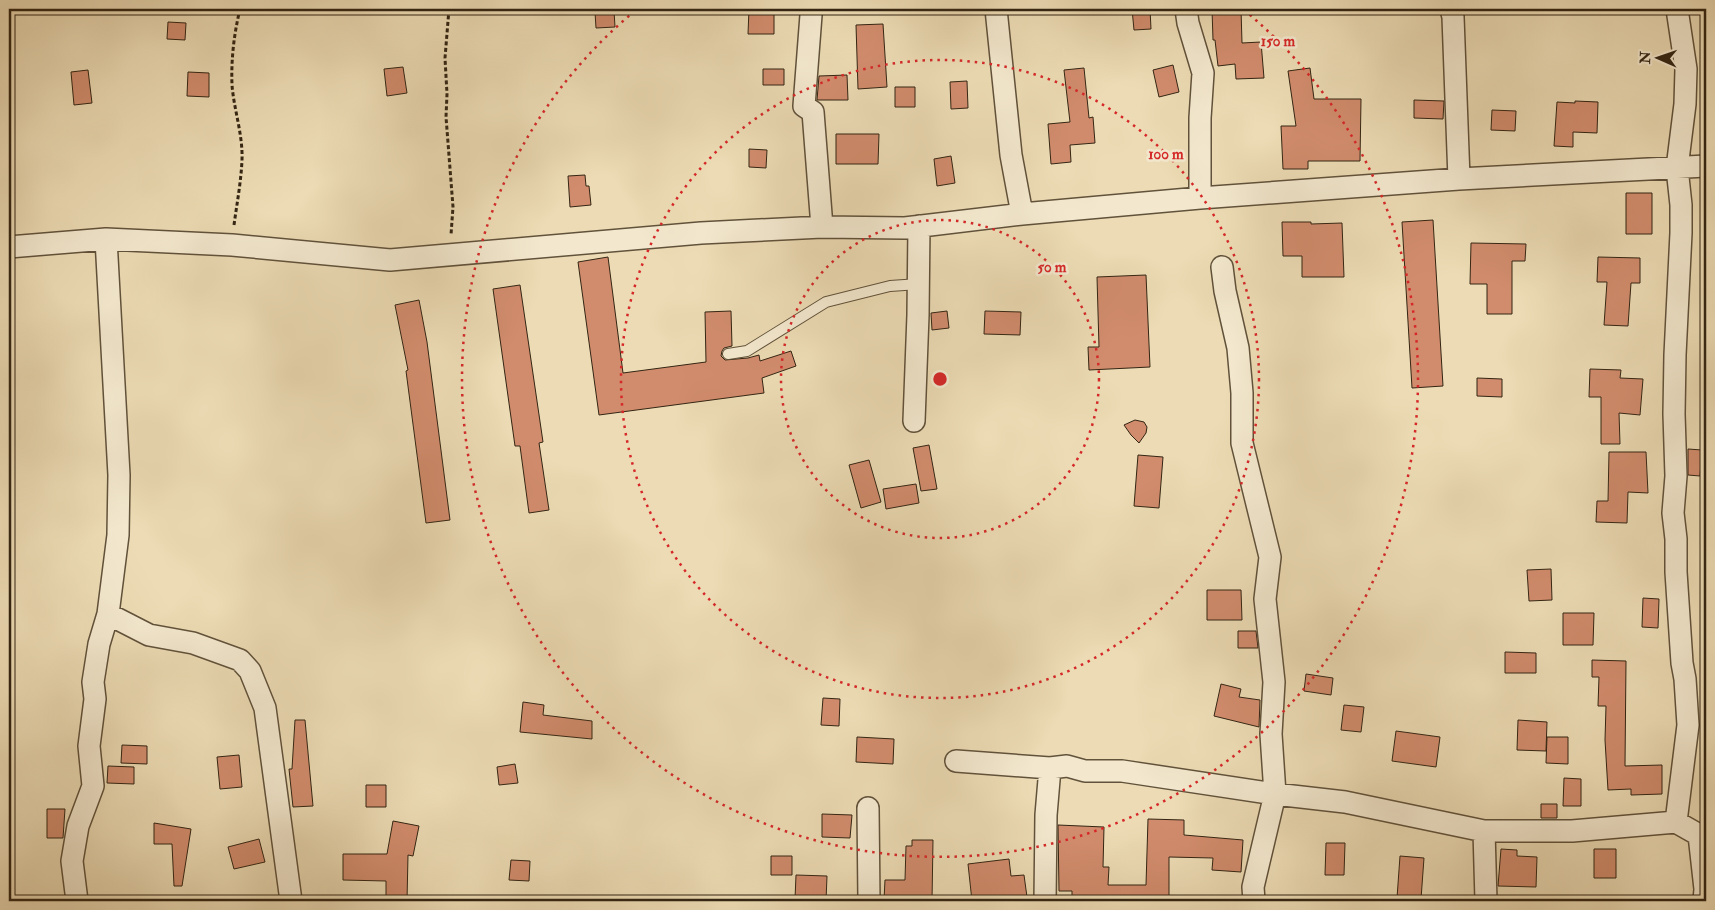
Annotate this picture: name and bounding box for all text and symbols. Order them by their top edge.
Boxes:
text: 150 m [1261,32,1295,51]
north arrow [1632,32,1682,82]
text: N [1637,51,1654,65]
text: 100 m [1148,145,1184,164]
text: 50 m [1038,258,1067,277]
centre of rings [931,370,949,388]

